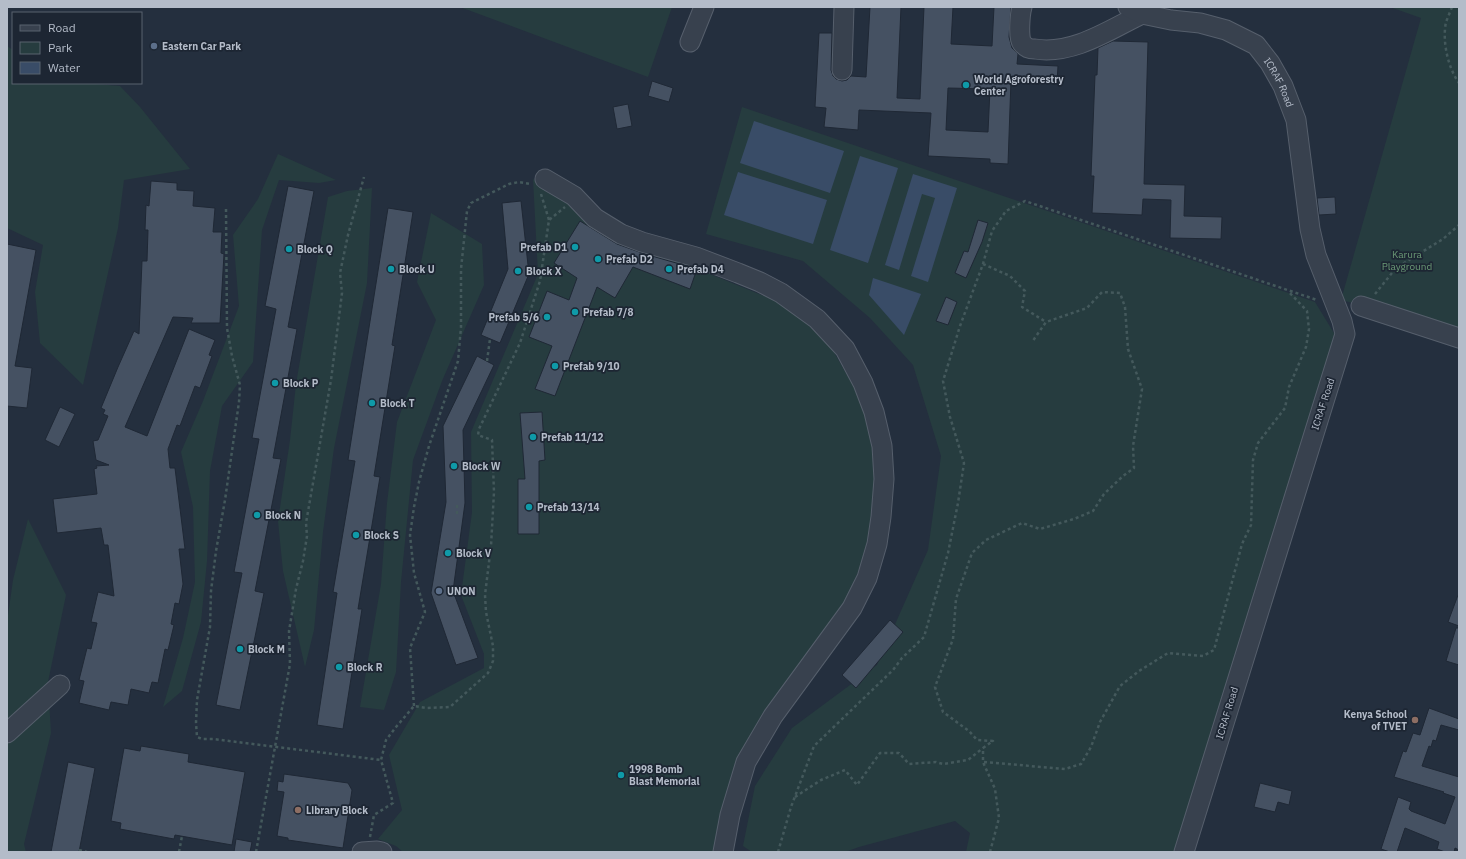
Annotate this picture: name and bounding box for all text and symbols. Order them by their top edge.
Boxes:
legend [12,12,142,84]
text: Road [48,20,76,35]
text: Park [48,40,73,55]
place label: Eastern Car Park [162,40,241,53]
marker: Eastern Car Park [149,41,159,51]
street label: ICRAF Road [1261,55,1297,109]
text: Water [48,60,81,75]
place label: World Agroforestry Center [974,73,1064,98]
marker: World Agroforestry Center [961,80,971,90]
place label: Prefab D1 [520,241,567,254]
marker: Prefab D1 [570,242,580,252]
place label: Block Q [297,243,333,256]
marker: Block Q [284,244,294,254]
park label: Karura Playground [1382,248,1432,273]
place label: Prefab D2 [606,253,653,266]
marker: Prefab D2 [593,254,603,264]
place label: Block U [399,263,435,276]
place label: Prefab D4 [677,263,724,276]
marker: Block U [386,264,396,274]
marker: Prefab D4 [664,264,674,274]
place label: Block X [526,265,562,278]
marker: Block X [513,266,523,276]
place label: Prefab 7/8 [583,306,633,319]
marker: Prefab 7/8 [570,307,580,317]
place label: Prefab 5/6 [489,311,539,324]
marker: Prefab 5/6 [542,312,552,322]
place label: Prefab 9/10 [563,360,619,373]
marker: Prefab 9/10 [550,361,560,371]
street label: ICRAF Road [1308,376,1338,432]
place label: Block P [283,377,319,390]
marker: Block P [270,378,280,388]
place label: Block T [380,397,415,410]
marker: Block T [367,398,377,408]
place label: Prefab 11/12 [541,431,603,444]
marker: Prefab 11/12 [528,432,538,442]
place label: Block W [462,460,501,473]
marker: Block W [449,461,459,471]
place label: Prefab 13/14 [537,501,599,514]
marker: Prefab 13/14 [524,502,534,512]
place label: Block N [265,509,301,522]
marker: Block N [252,510,262,520]
place label: Block S [364,529,399,542]
marker: Block S [351,530,361,540]
place label: Block V [456,547,492,560]
marker: Block V [443,548,453,558]
place label: UNON [447,585,476,598]
marker: UNON [434,586,444,596]
place label: Block M [248,643,285,656]
marker: Block M [235,644,245,654]
place label: Block R [347,661,383,674]
marker: Block R [334,662,344,672]
street label: ICRAF Road [1213,685,1241,741]
place label: Kenya School of TVET [1344,708,1407,733]
marker: Kenya School of TVET [1410,715,1420,725]
place label: 1998 Bomb Blast Memorial [629,763,700,788]
marker: 1998 Bomb Blast Memorial [616,770,626,780]
place label: Library Block [306,804,368,817]
marker: Library Block [293,805,303,815]

